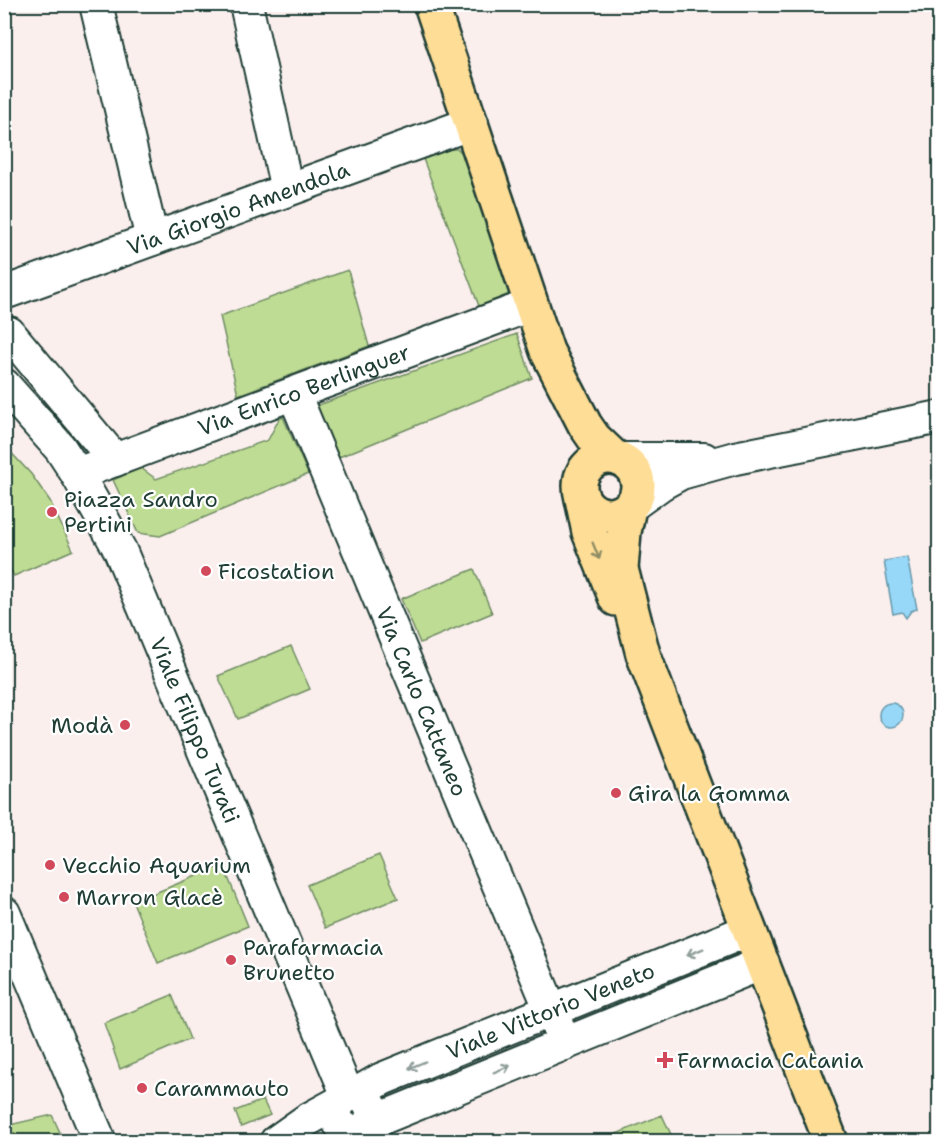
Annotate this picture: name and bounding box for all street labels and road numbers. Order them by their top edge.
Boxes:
street label: Via Giorgio Amendola [123,155,354,262]
street label: Via Enrico Berlinguer [194,337,414,443]
street label: Via Carlo Cattaneo [369,602,474,801]
street label: Viale Filippo Turati [143,633,246,828]
street label: Viale Vittorio Veneto [442,956,659,1066]

